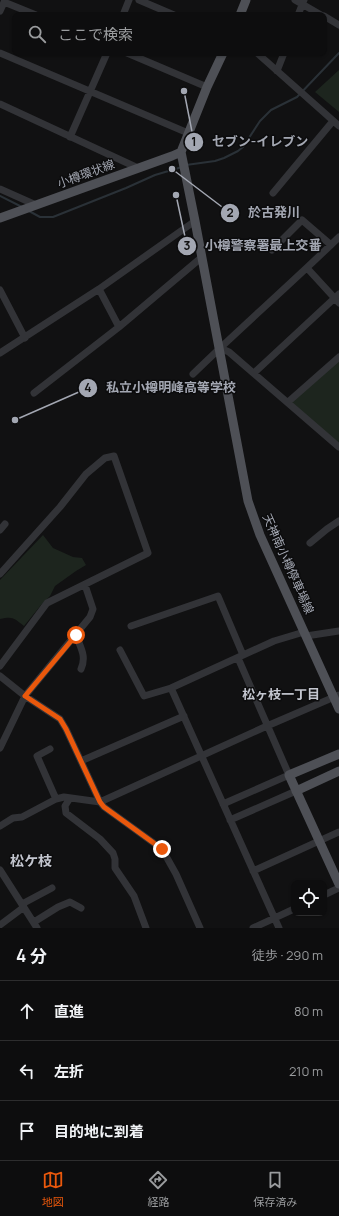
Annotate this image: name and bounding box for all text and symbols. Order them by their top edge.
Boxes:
search box [12,12,327,56]
icon: search [26,23,48,45]
text: ここで検索 [58,24,133,45]
callout: セブン-イレブン [184,129,317,154]
text: セブン-イレブン [212,132,308,150]
text: 1 [191,133,197,150]
street label: 小樽環状線 [55,155,117,192]
callout: 於古発川 [220,200,308,225]
text: 於古発川 [248,203,300,221]
text: 2 [226,204,234,221]
callout: 小樽警察署最上交番 [177,233,330,258]
text: 小樽警察署最上交番 [204,236,322,254]
text: 3 [184,237,191,254]
callout: 私立小樽明峰高等学校 [78,375,244,400]
text: 私立小樽明峰高等学校 [106,378,236,396]
text: 4 [84,379,92,396]
street label: 天神南小樽停車場線 [259,511,318,617]
route start [67,626,85,644]
district label: 松ヶ枝一丁目 [242,685,320,703]
route end [153,840,171,858]
district label: 松ケ枝 [10,851,52,870]
map controls [291,880,327,916]
button: locate [291,880,327,916]
text: 4 分 [16,944,47,967]
text: 徒歩 · 290 m [252,946,323,964]
icon: ahead [16,1000,38,1022]
text: 直進 [54,1001,84,1022]
text: 80 m [294,1002,323,1020]
icon: left [16,1060,38,1082]
text: 左折 [54,1061,84,1082]
text: 210 m [289,1062,323,1080]
icon: arrive [16,1120,38,1142]
text: 目的地に到着 [54,1121,144,1142]
tab: 地図 [42,1169,64,1209]
tab: 経路 [147,1169,169,1209]
tab: 保存済み [253,1169,297,1209]

